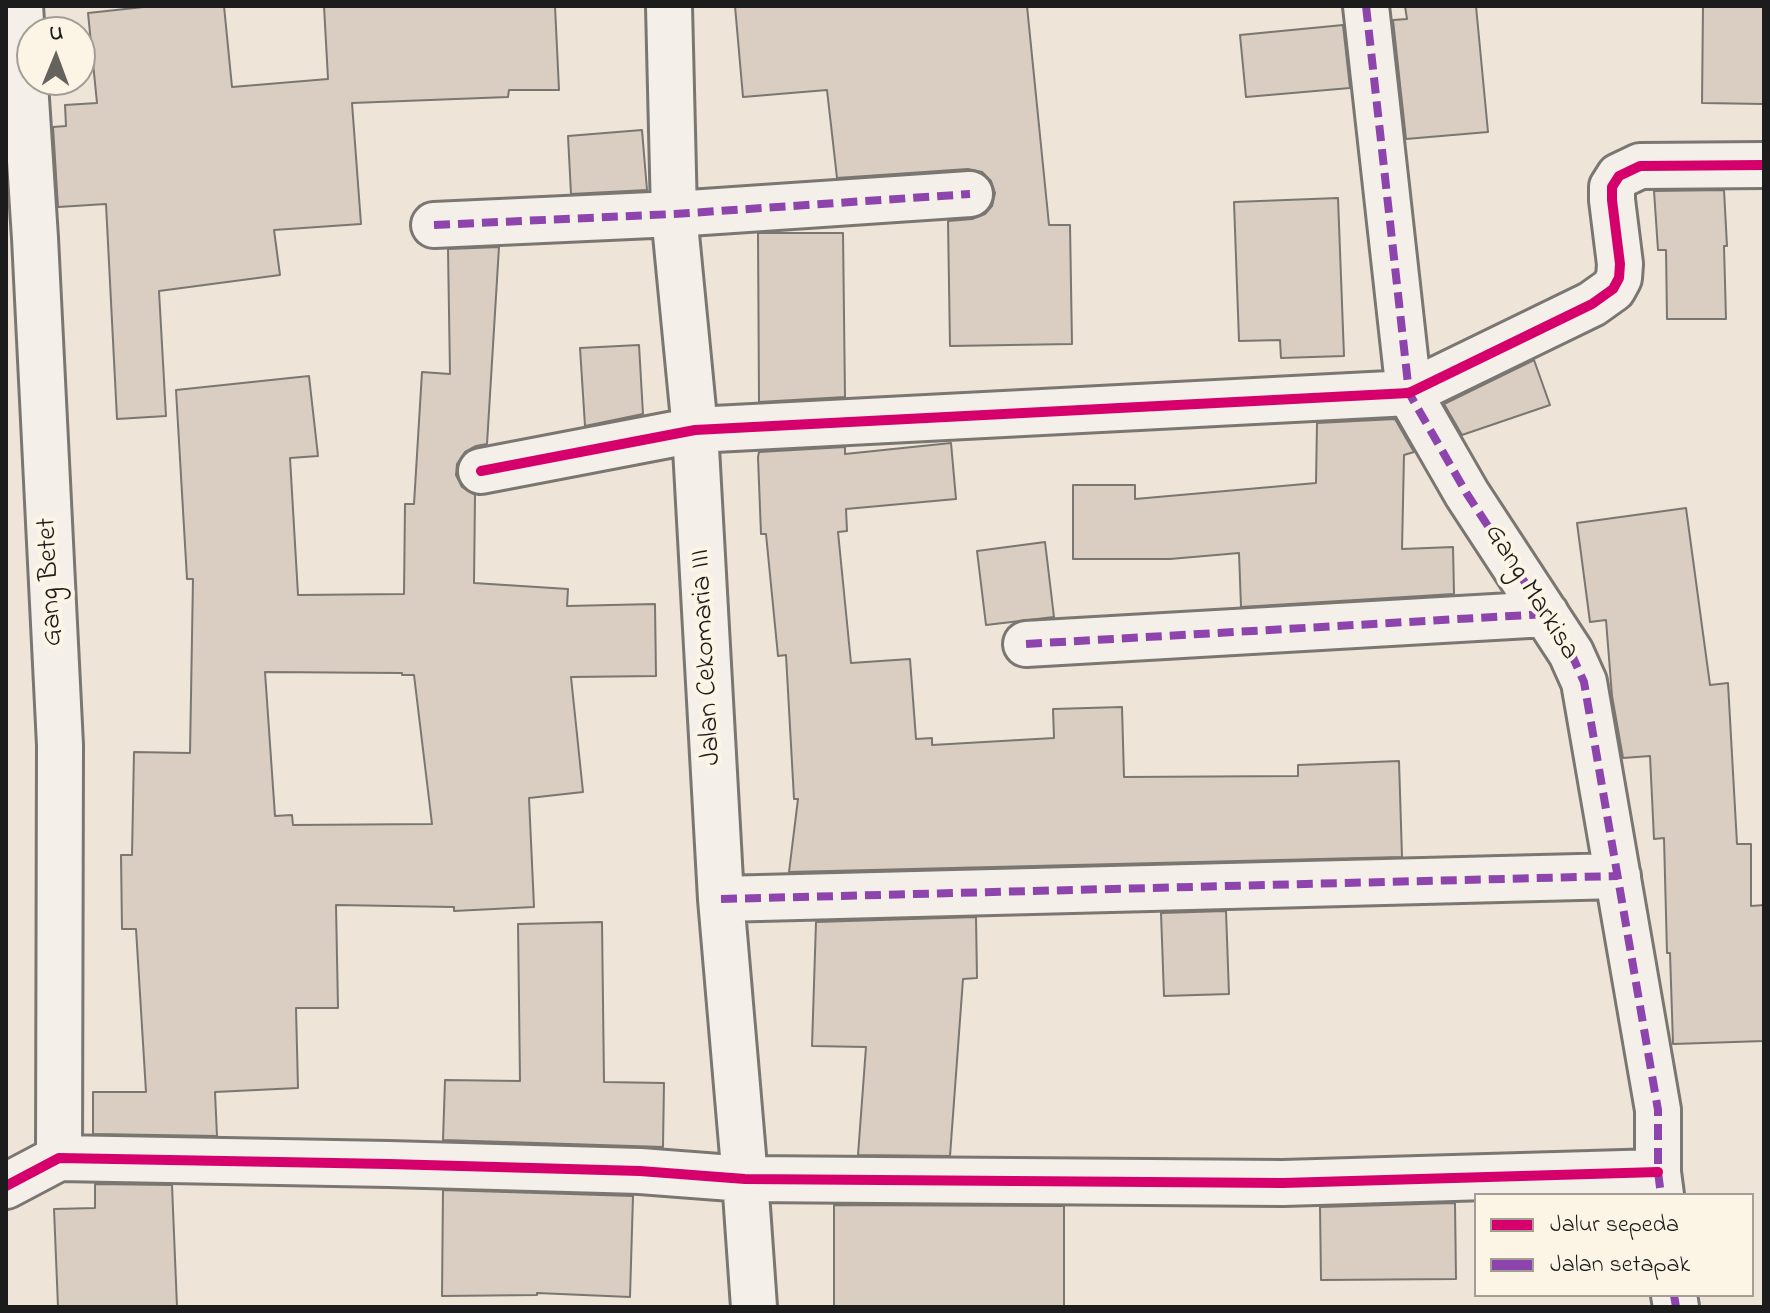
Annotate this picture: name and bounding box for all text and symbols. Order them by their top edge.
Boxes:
north arrow [16,16,96,96]
text: U [49,18,64,50]
street label: Gang Betet [32,517,72,647]
street label: Gang Markisa [1475,519,1585,667]
street label: Jalan Cekomaria III [686,548,730,766]
legend [1474,1193,1754,1297]
text: Jalur sepeda [1550,1208,1679,1243]
text: Jalan setapak [1550,1248,1690,1283]

